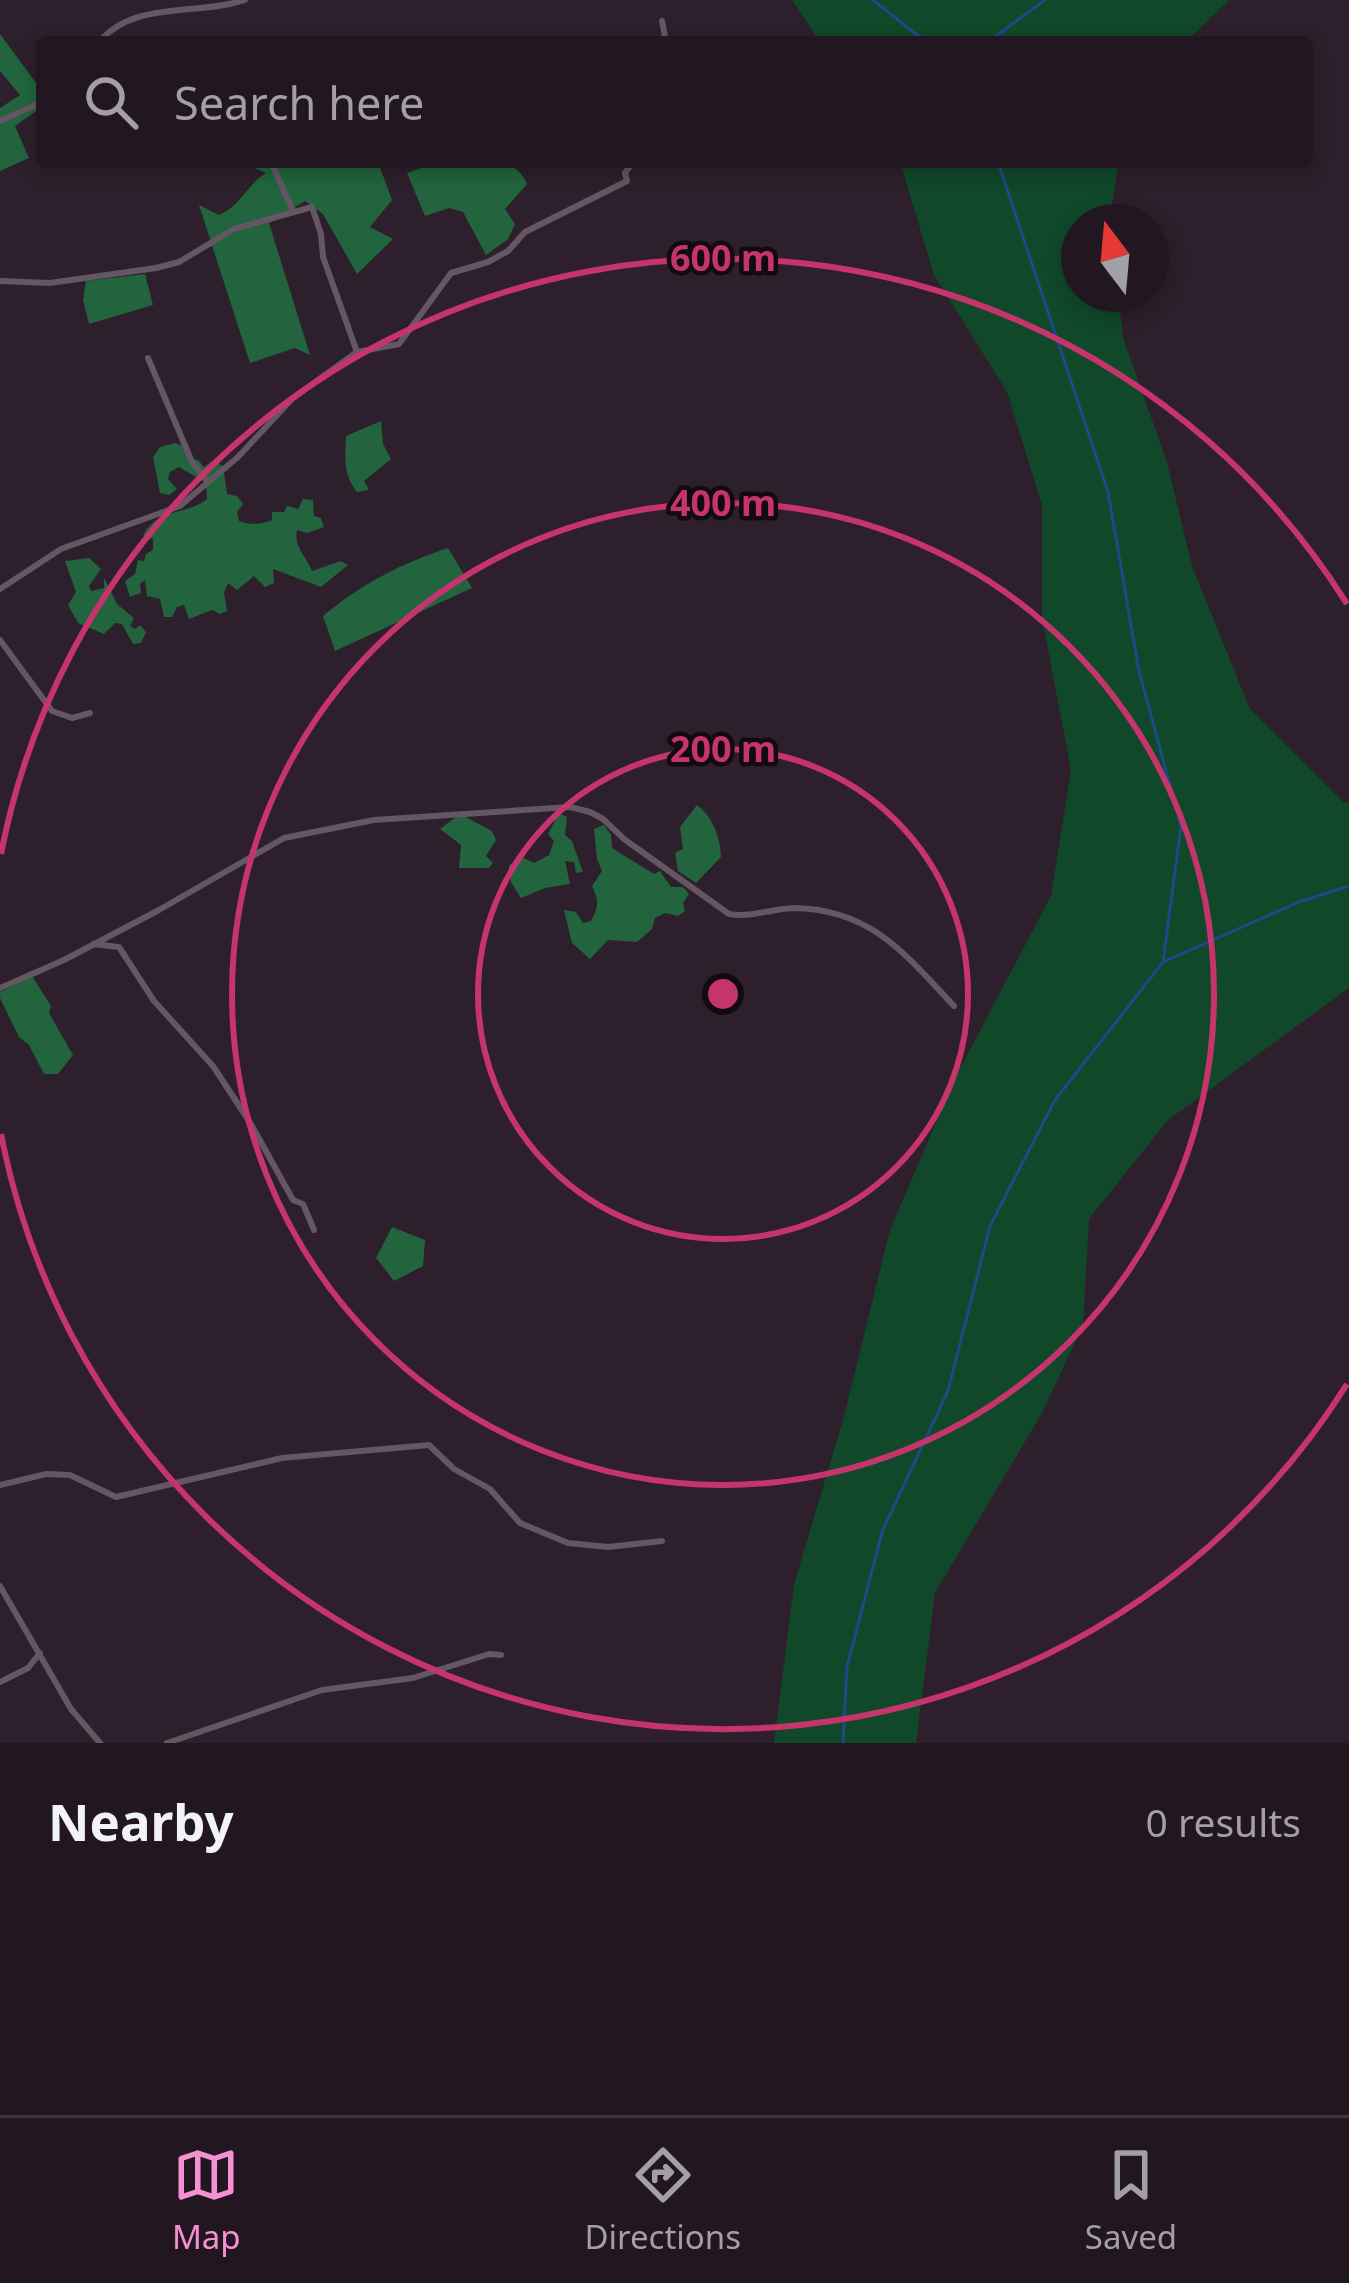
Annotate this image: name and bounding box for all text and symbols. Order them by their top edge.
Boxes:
search box [36,36,1313,168]
icon: search [78,69,144,135]
text: Search here [174,72,424,133]
north arrow [1061,204,1169,312]
text: 600 m [670,233,776,282]
text: 400 m [670,478,776,527]
text: 200 m [670,724,776,773]
centre of rings [702,973,744,1015]
text: Nearby [48,1786,234,1856]
text: 0 results [1146,1795,1301,1848]
tab: Map [172,2142,241,2259]
tab: Directions [584,2142,741,2259]
tab: Saved [1085,2142,1177,2259]

